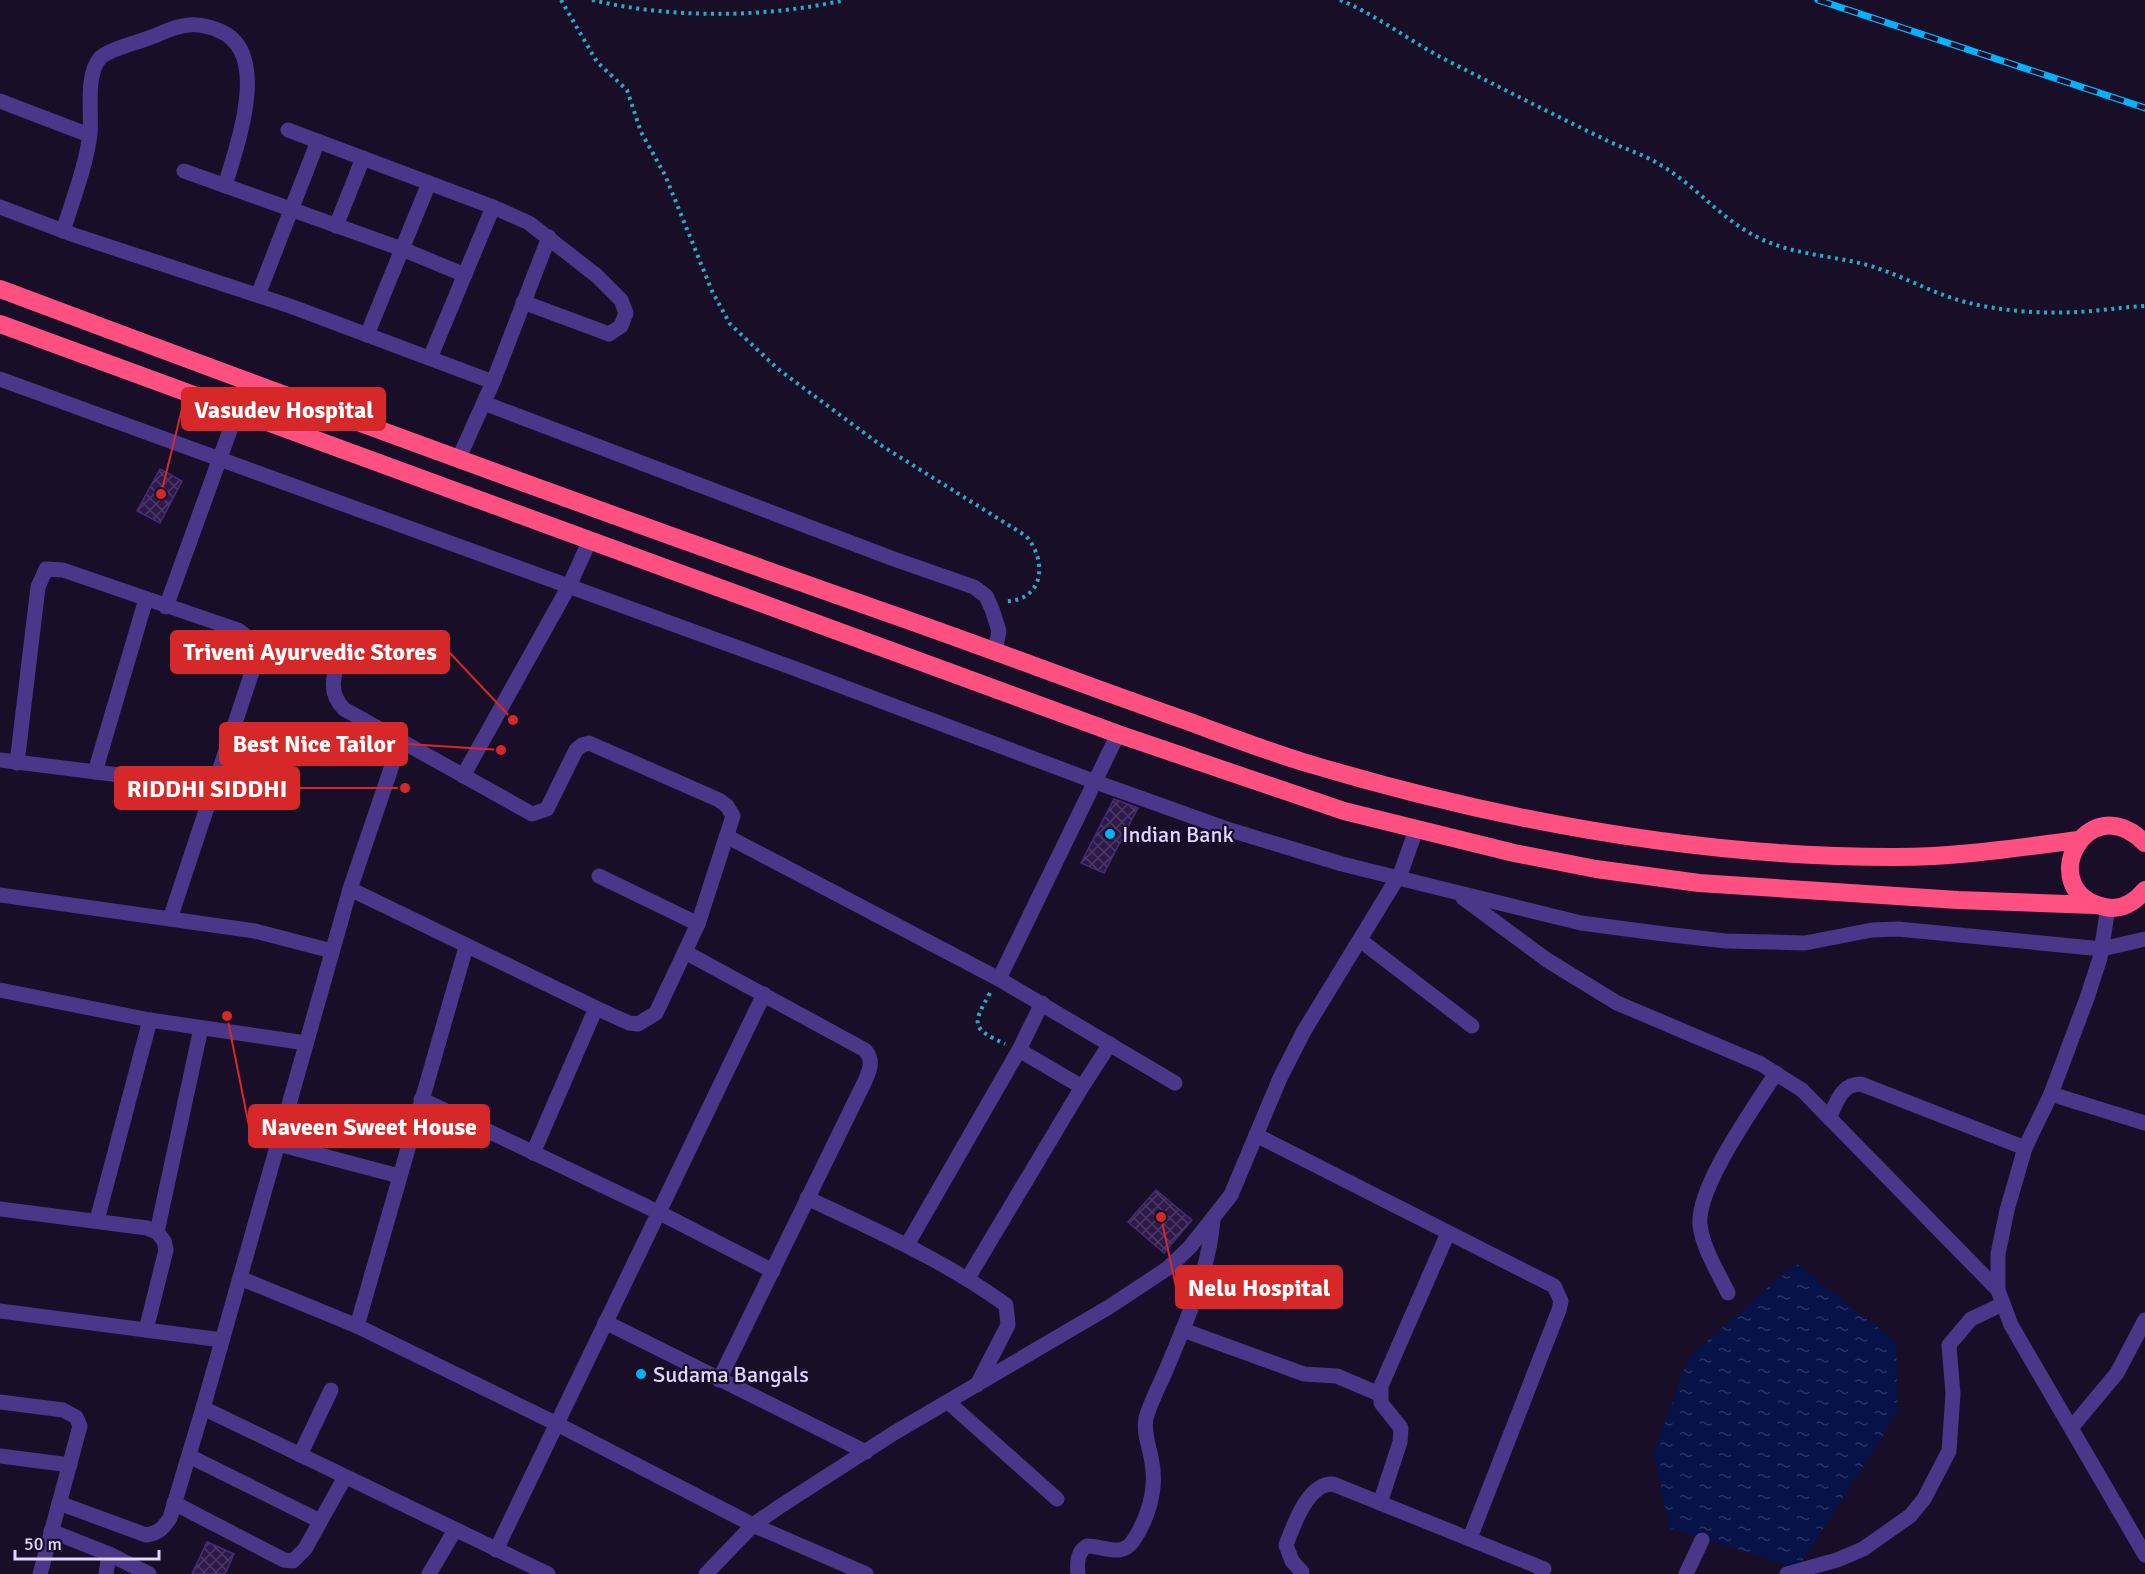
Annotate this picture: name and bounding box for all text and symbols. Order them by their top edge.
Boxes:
callout: Vasudev Hospital [182,388,385,430]
text: Vasudev Hospital [194,395,374,425]
callout: Triveni Ayurvedic Stores [171,631,449,673]
text: Triveni Ayurvedic Stores [183,637,437,667]
callout: Best Nice Tailor [220,723,407,765]
text: Best Nice Tailor [232,729,396,759]
callout: RIDDHI SIDDHI [115,767,299,809]
text: RIDDHI SIDDHI [127,774,287,804]
place label: Indian Bank [1122,821,1234,848]
marker: Indian Bank [1103,827,1117,841]
callout: Naveen Sweet House [249,1105,489,1147]
text: Naveen Sweet House [261,1112,477,1142]
callout: Nelu Hospital [1176,1266,1342,1308]
text: Nelu Hospital [1188,1273,1331,1303]
place label: Sudama Bangals [653,1361,809,1388]
marker: Sudama Bangals [634,1367,648,1381]
scale bar [15,1523,159,1561]
text: 50 m [24,1533,62,1555]

